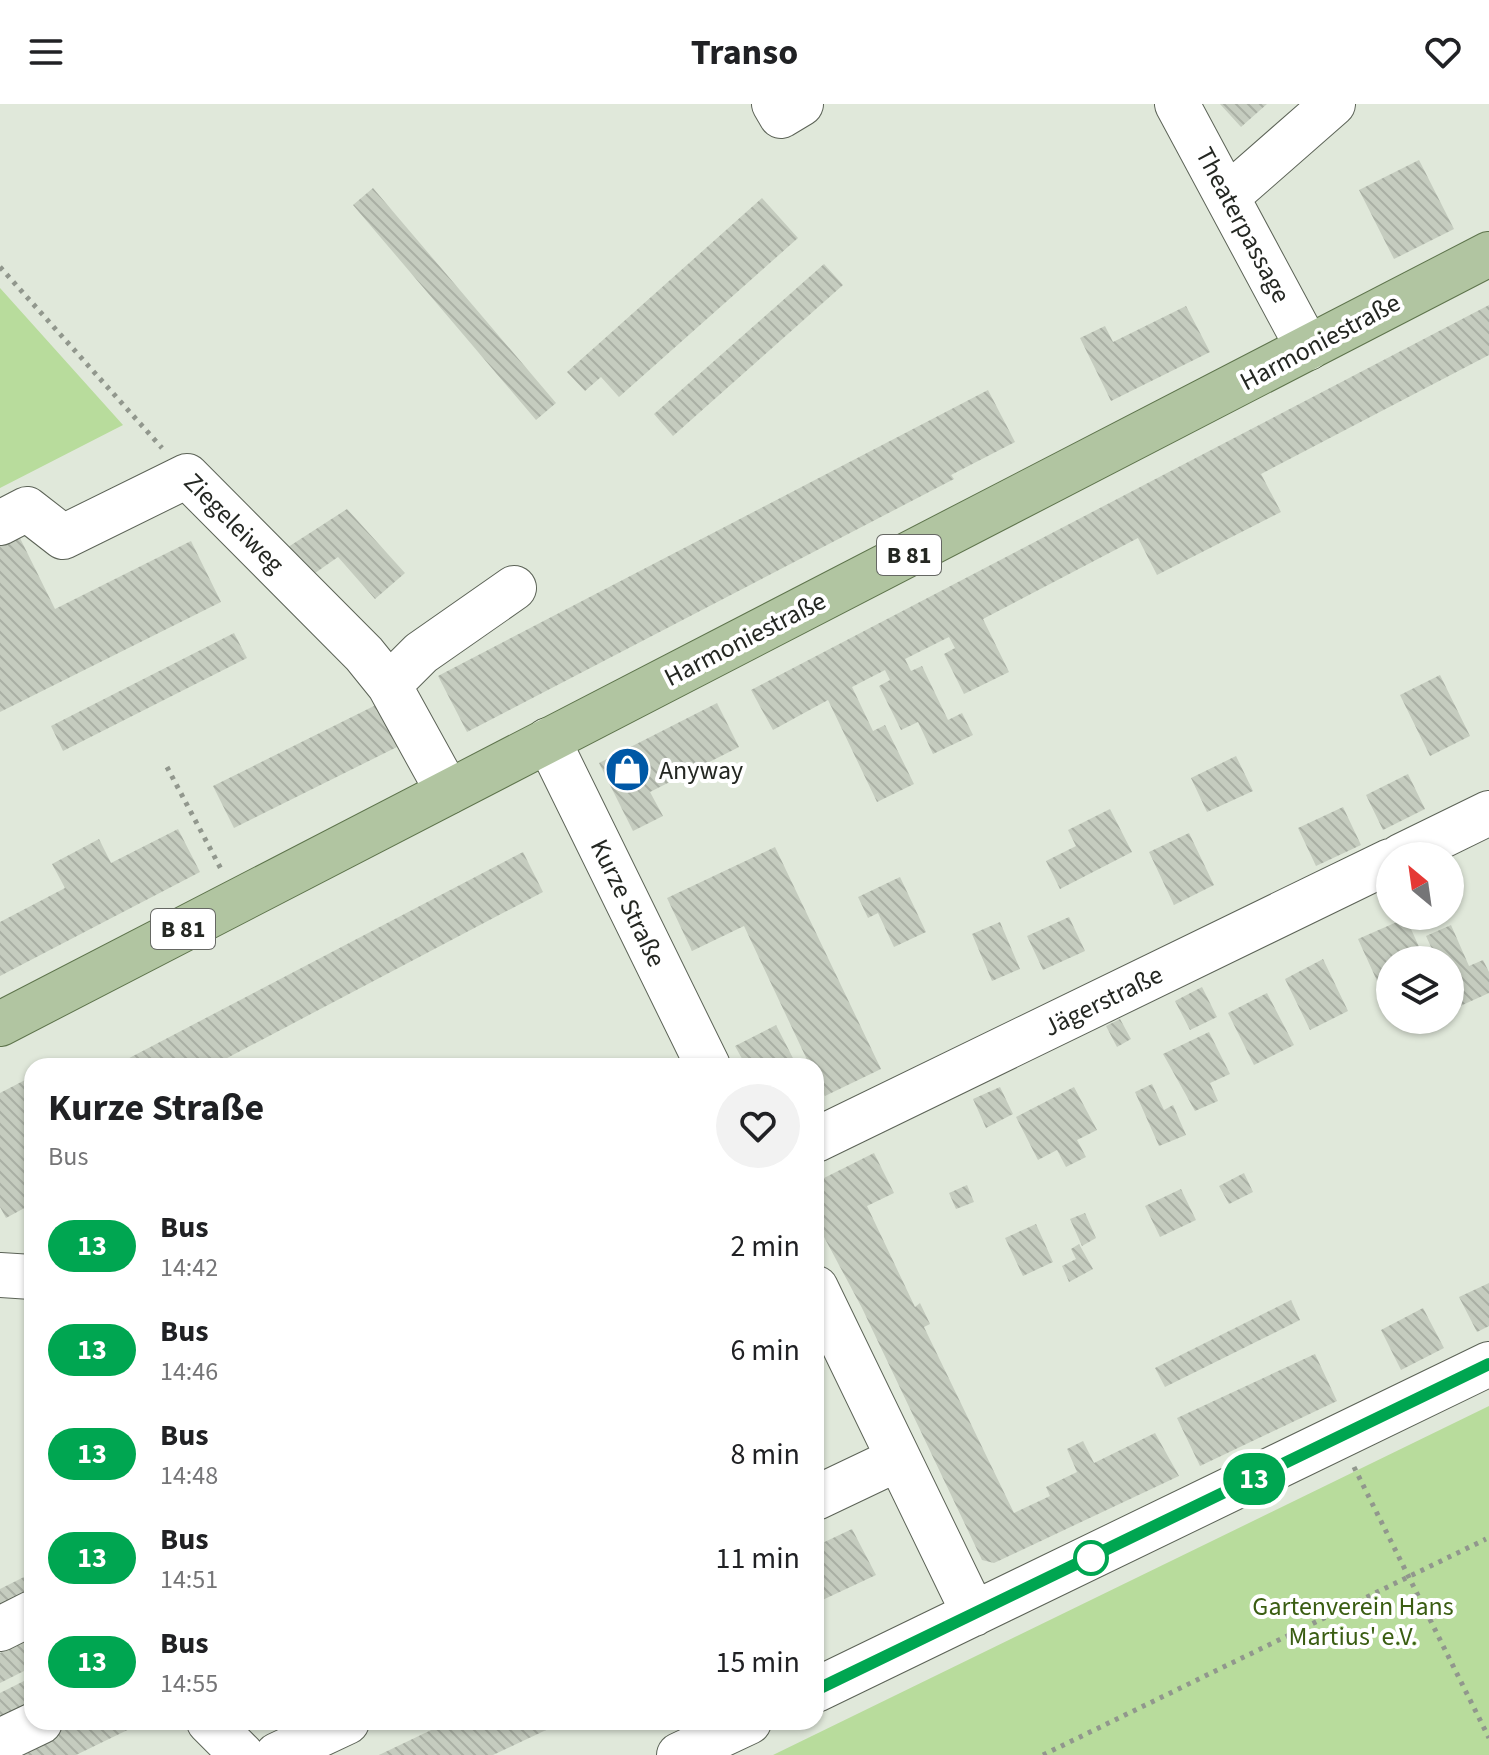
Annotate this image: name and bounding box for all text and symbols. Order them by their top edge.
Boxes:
text: Transo [691,27,798,78]
icon: menu [24,30,68,74]
icon: heart [1421,30,1465,74]
street label: Theaterpassage [1186,141,1300,309]
street label: Harmoniestraße [1233,284,1407,400]
street label: Ziegeleiweg [175,464,293,582]
road number: B 81 [877,535,941,575]
street label: Harmoniestraße [658,582,832,696]
shop icon: Anyway [604,746,652,794]
place label: Anyway [659,752,743,789]
street label: Kurze Straße [581,833,675,973]
north arrow [1376,842,1464,930]
map controls [1376,842,1464,1034]
road number: B 81 [151,909,215,949]
button: layers [1376,946,1464,1034]
street label: Jägerstraße [1037,956,1169,1046]
text: Kurze Straße [48,1081,264,1135]
button: heart [716,1084,800,1168]
text: Bus [48,1138,88,1175]
text: Bus [160,1206,208,1249]
text: 2 min [730,1225,800,1268]
text: 13 [77,1226,107,1266]
text: 14:42 [160,1249,218,1286]
text: Bus [160,1310,208,1353]
text: 6 min [730,1329,800,1372]
text: 13 [77,1330,107,1370]
text: 14:46 [160,1353,218,1390]
text: Bus [160,1414,208,1457]
text: 8 min [730,1433,800,1476]
text: 13 [77,1434,107,1474]
line badge: 13 [1218,1453,1290,1505]
text: 14:48 [160,1457,218,1494]
text: 13 [1239,1459,1269,1499]
text: Bus [160,1518,208,1561]
text: 11 min [716,1537,800,1580]
text: 13 [77,1538,107,1578]
unlabelled marker [1074,1541,1108,1575]
text: 14:51 [160,1561,218,1598]
park label: Gartenverein Hans Martius' e.V. [1252,1588,1454,1655]
text: Bus [160,1622,208,1665]
text: 15 min [716,1641,800,1684]
text: 13 [77,1642,107,1682]
text: 14:55 [160,1665,218,1702]

